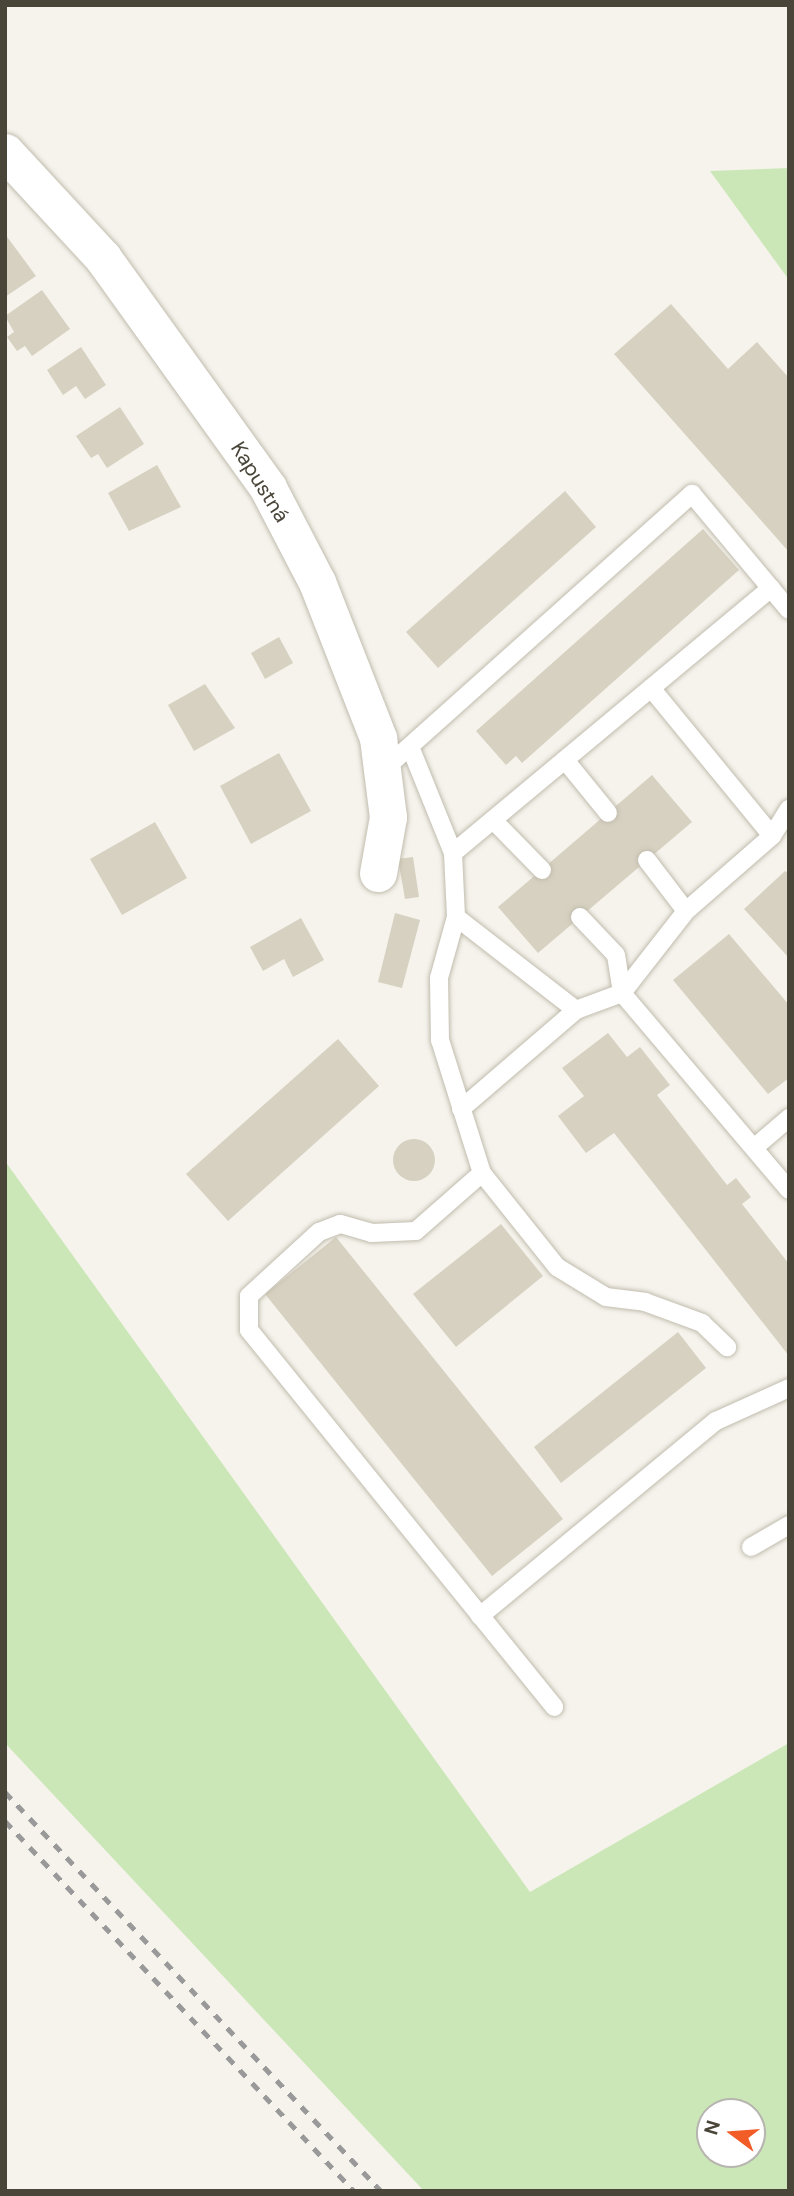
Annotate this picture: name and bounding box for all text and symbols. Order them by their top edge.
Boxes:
street label: Kapustná [225,437,295,527]
north arrow [696,2098,766,2168]
text: N [698,2118,726,2138]

